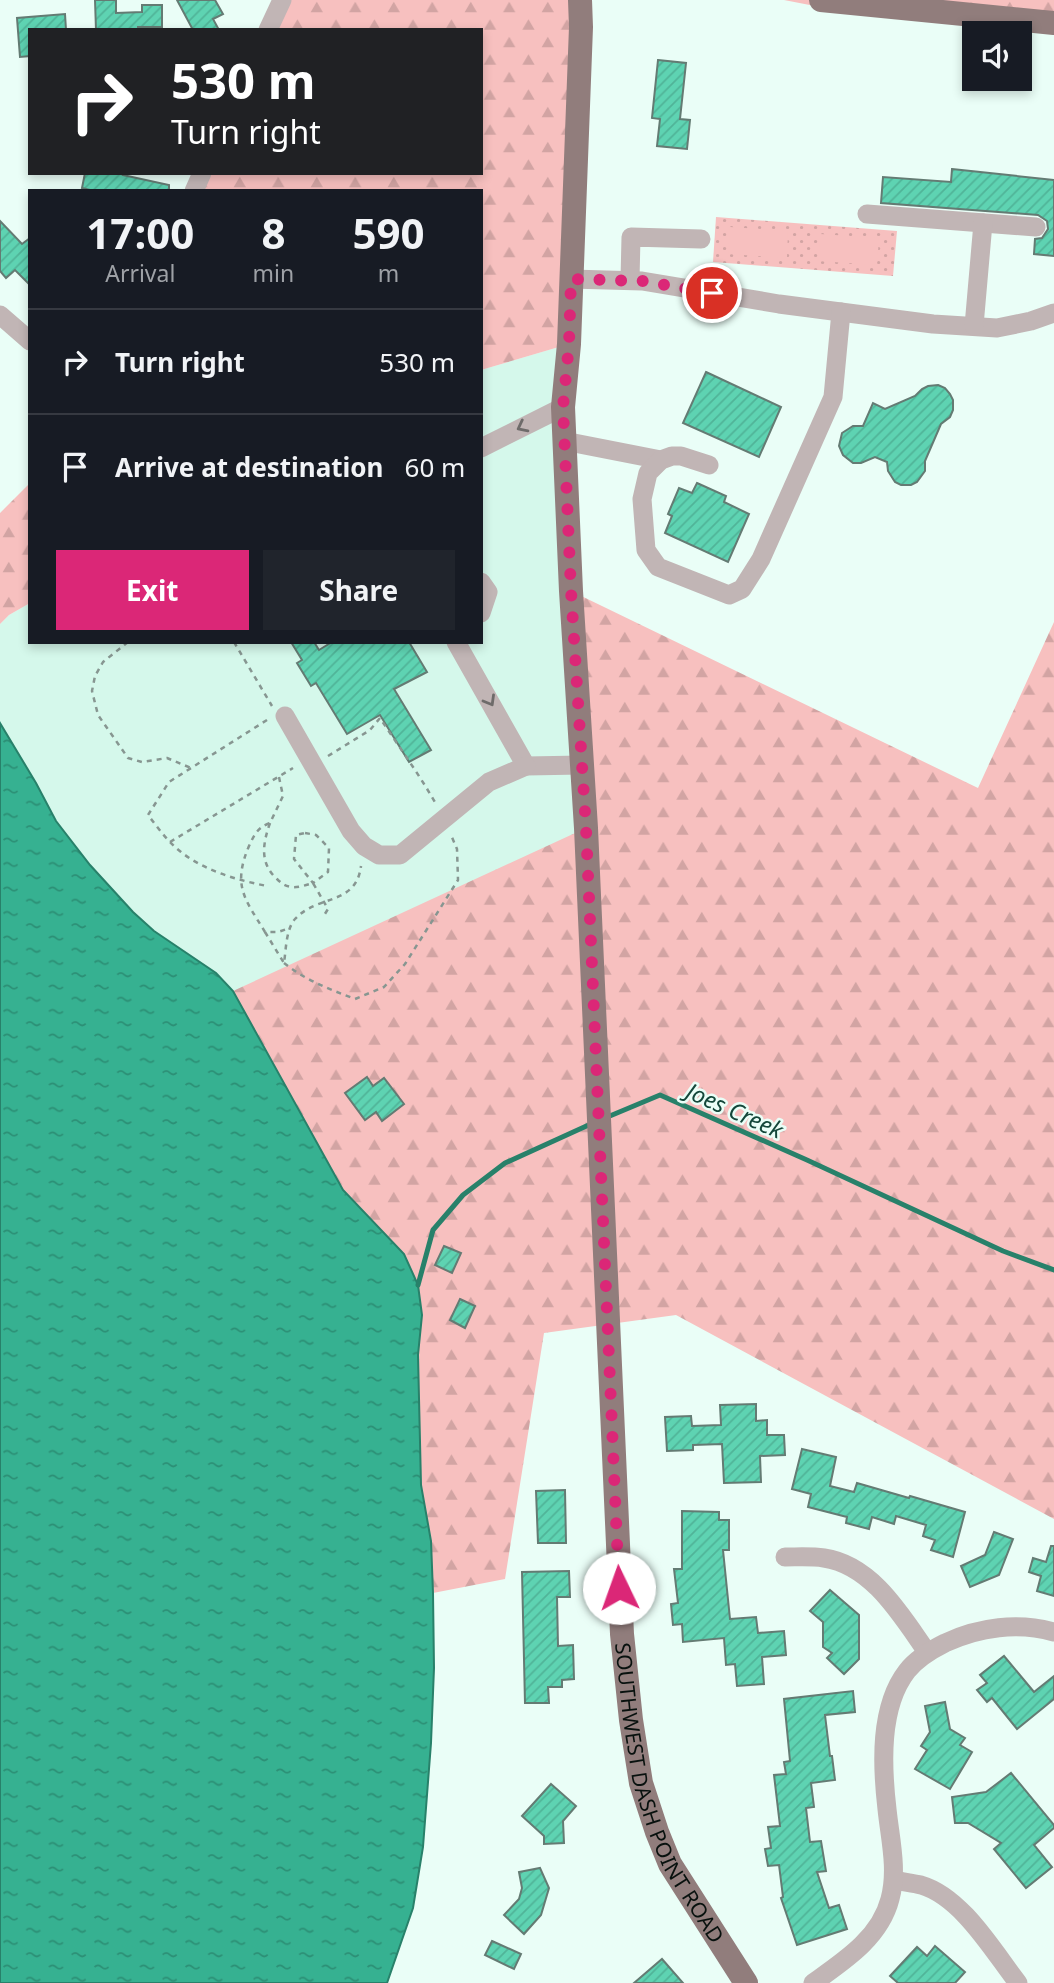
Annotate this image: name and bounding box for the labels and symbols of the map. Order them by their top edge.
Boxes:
pin [682,263,742,323]
one-way arrow [517,419,529,433]
one-way arrow [482,694,495,707]
water label: Joes Creek [678,1073,790,1146]
position arrow [582,1551,656,1625]
street label: SOUTHWEST DASH POINT ROAD [609,1641,731,1948]

